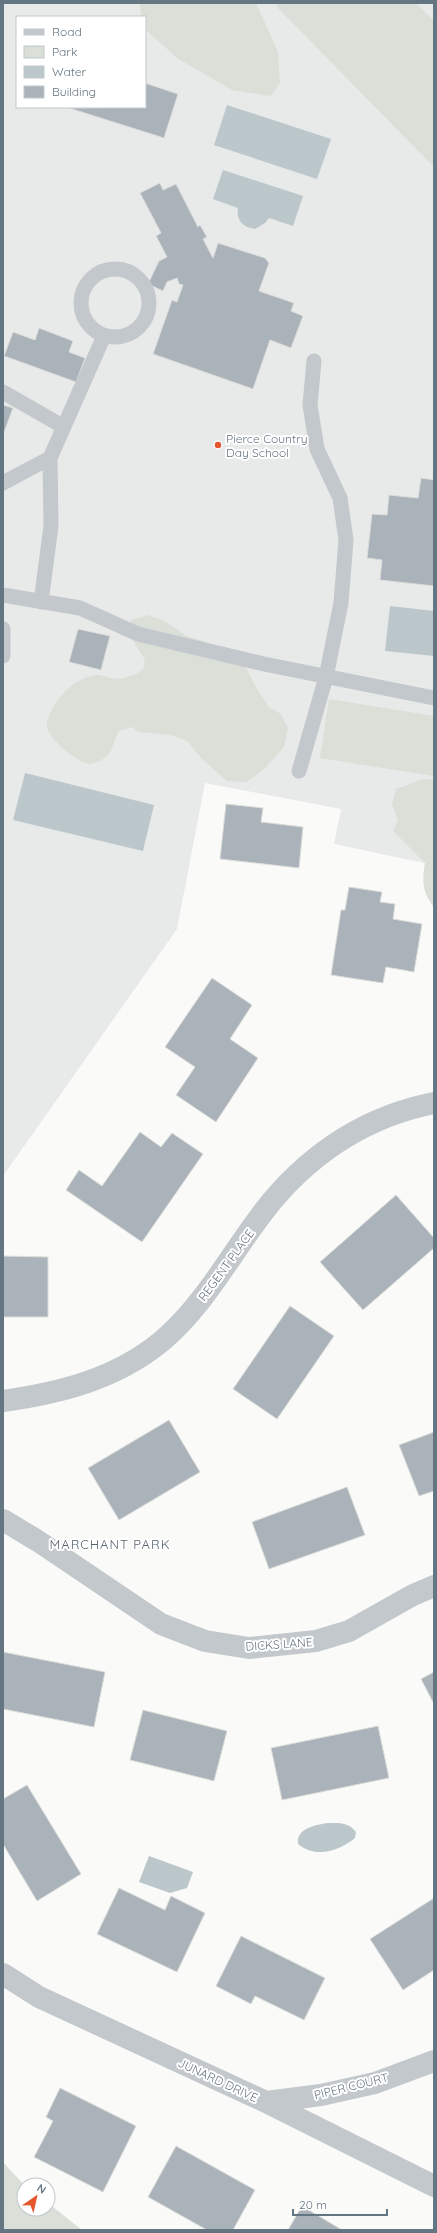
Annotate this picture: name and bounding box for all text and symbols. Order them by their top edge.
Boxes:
legend [16,16,146,108]
text: Road [52,24,82,39]
text: Park [52,44,77,59]
text: Water [52,64,87,79]
text: Building [52,84,96,99]
place label: Pierce Country Day School [226,431,307,460]
marker: Pierce Country Day School [213,440,223,450]
street label: REGENT PLACE [195,1226,257,1304]
district label: MARCHANT PARK [50,1536,171,1552]
street label: DICKS LANE [245,1634,313,1654]
street label: JUNARD DRIVE [176,2055,260,2105]
street label: PIPER COURT [312,2070,390,2102]
north arrow [16,2177,56,2217]
text: N [34,2181,49,2197]
scale bar [293,2191,387,2217]
text: 20 m [299,2197,327,2212]

